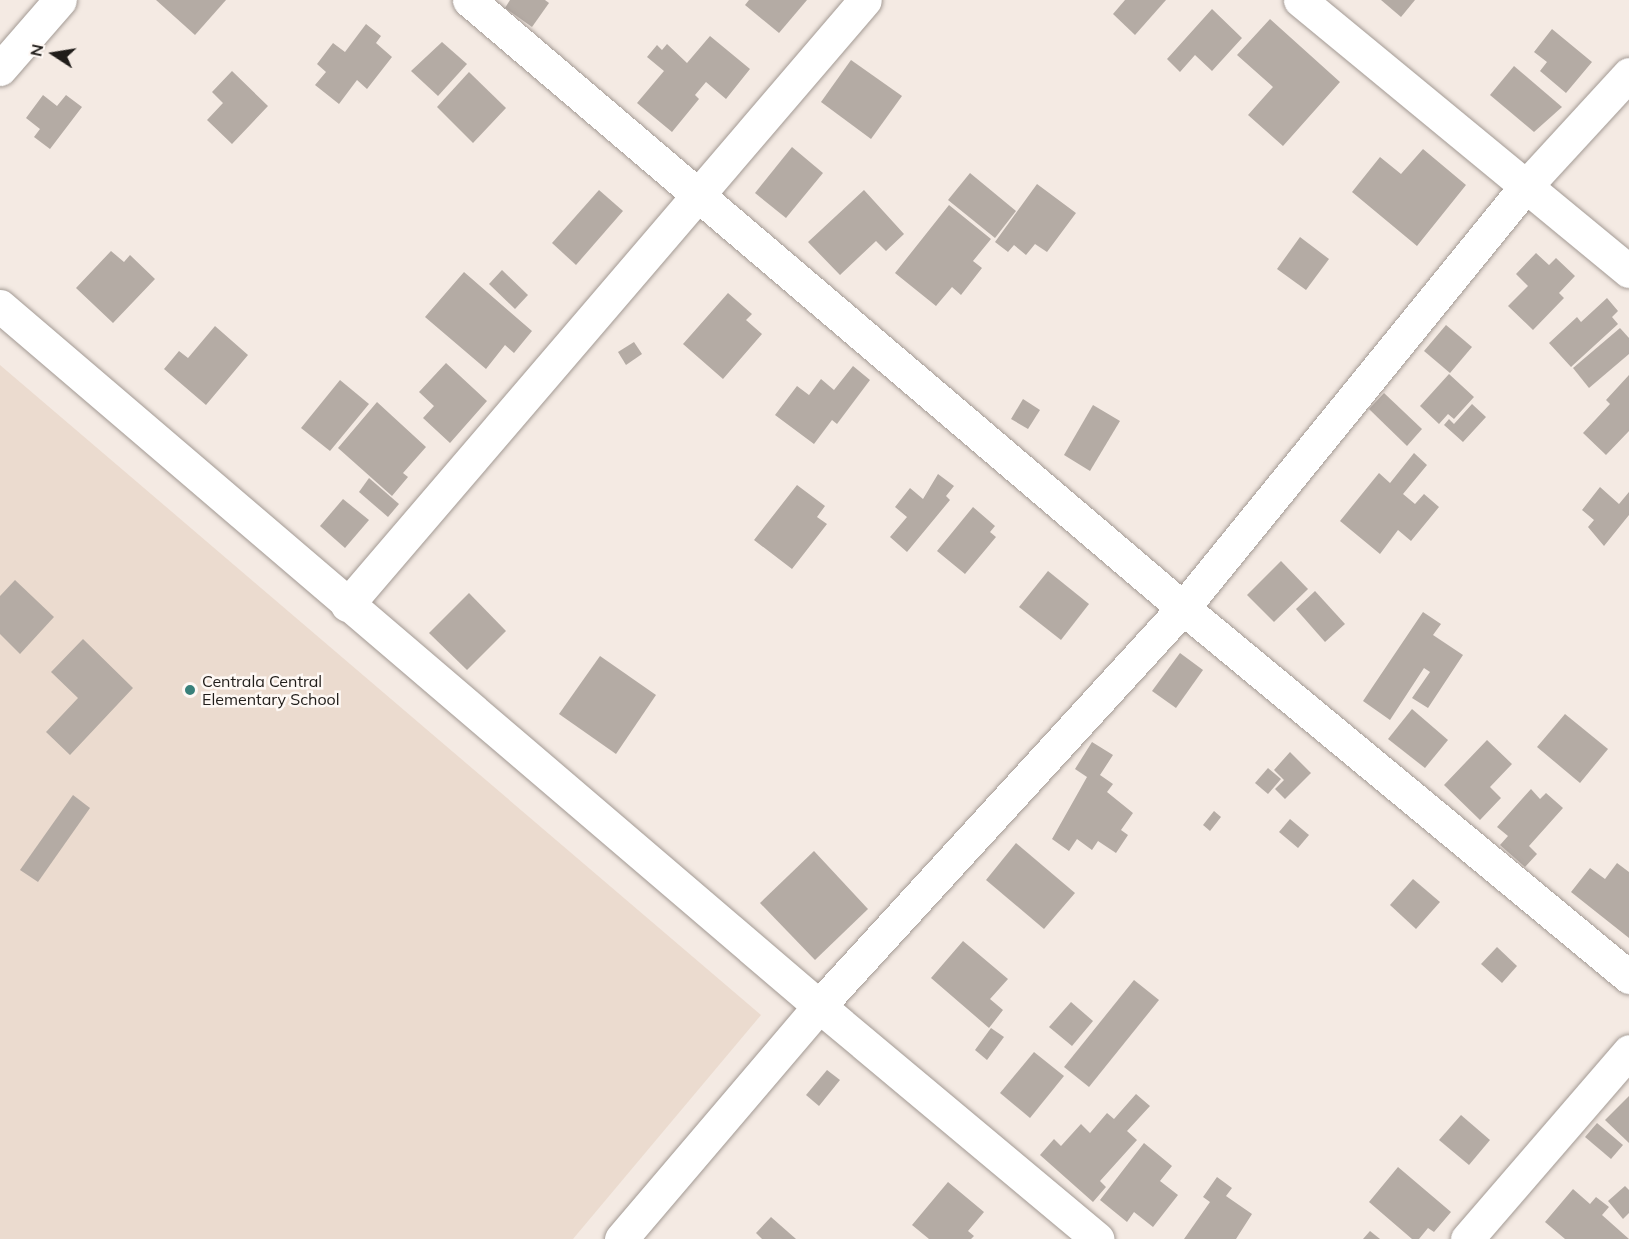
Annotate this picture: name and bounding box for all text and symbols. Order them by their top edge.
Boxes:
north arrow [24,24,84,84]
text: N [25,42,47,58]
place label: Centrala Central Elementary School [202,671,340,709]
marker: Centrala Central Elementary School [183,683,197,697]

